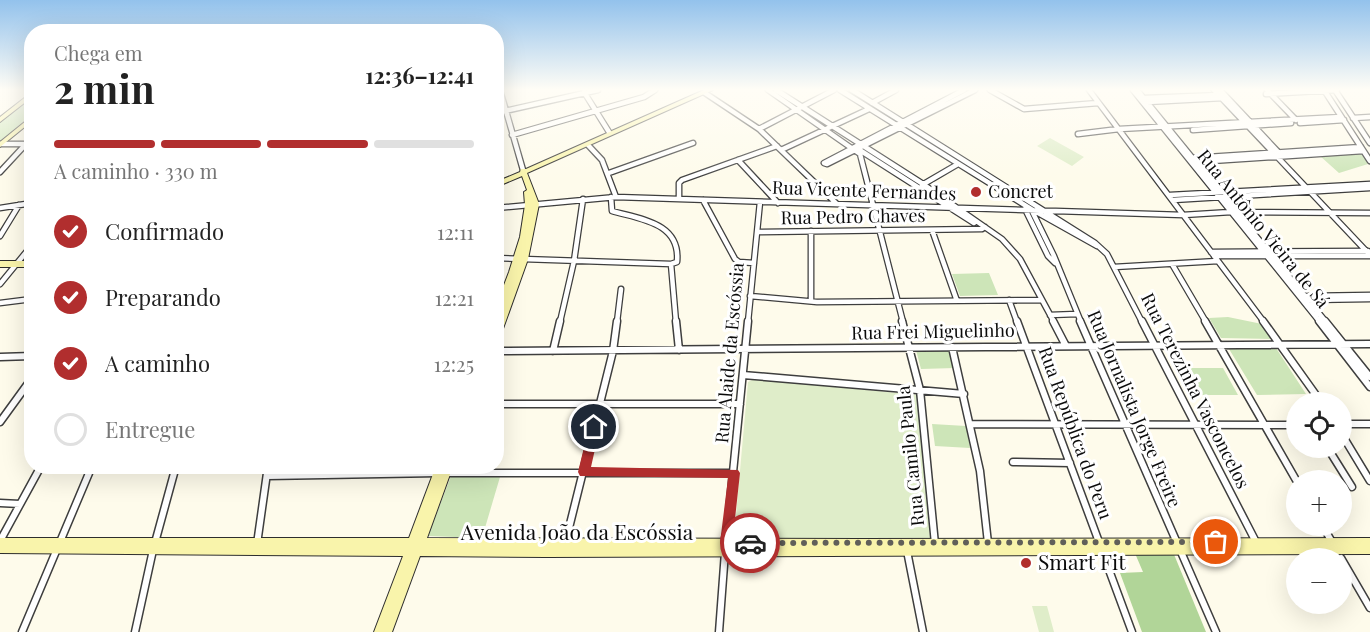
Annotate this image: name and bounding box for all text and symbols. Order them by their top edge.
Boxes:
text: Chega em [54,39,143,66]
text: 12:36–12:41 [365,60,474,90]
text: 2 min [54,62,155,114]
street label: Rua Antônio Vieira de Sá [1192,144,1335,313]
text: A caminho · 330 m [54,157,218,184]
street label: Rua Vicente Fernandes [771,175,957,205]
place label: Concret [988,179,1053,203]
marker: Concret [969,185,983,199]
street label: Rua Pedro Chaves [780,203,926,229]
icon: check [54,215,87,248]
text: Confirmado [105,216,224,246]
text: 12:11 [437,218,474,245]
street label: Rua Alaide da Escóssia [709,262,749,444]
icon: check [54,281,87,314]
text: Preparando [105,282,221,312]
text: 12:21 [435,284,474,311]
street label: Rua Terezinha Vasconcelos [1136,289,1256,492]
street label: Rua Jornalista Jorge Freire [1082,306,1187,511]
street label: Rua Frei Miguelinho [851,318,1015,344]
street label: Rua República do Peru [1034,343,1119,523]
icon: check [54,347,87,380]
text: A caminho [105,348,210,378]
text: 12:25 [434,350,474,377]
street label: Rua Camilo Paula [891,385,929,528]
map controls [1286,392,1352,614]
button: locate [1286,392,1352,458]
pin [568,401,619,452]
icon: home [577,410,610,443]
text: Entregue [105,414,195,444]
button: + [1286,470,1352,536]
courier [720,513,780,573]
pin [1190,516,1241,567]
street label: Avenida João da Escóssia [460,517,694,545]
icon: bag [1199,525,1232,558]
icon: car [734,527,767,560]
place label: Smart Fit [1038,547,1126,575]
button: − [1286,548,1352,614]
marker: Smart Fit [1019,556,1033,570]

